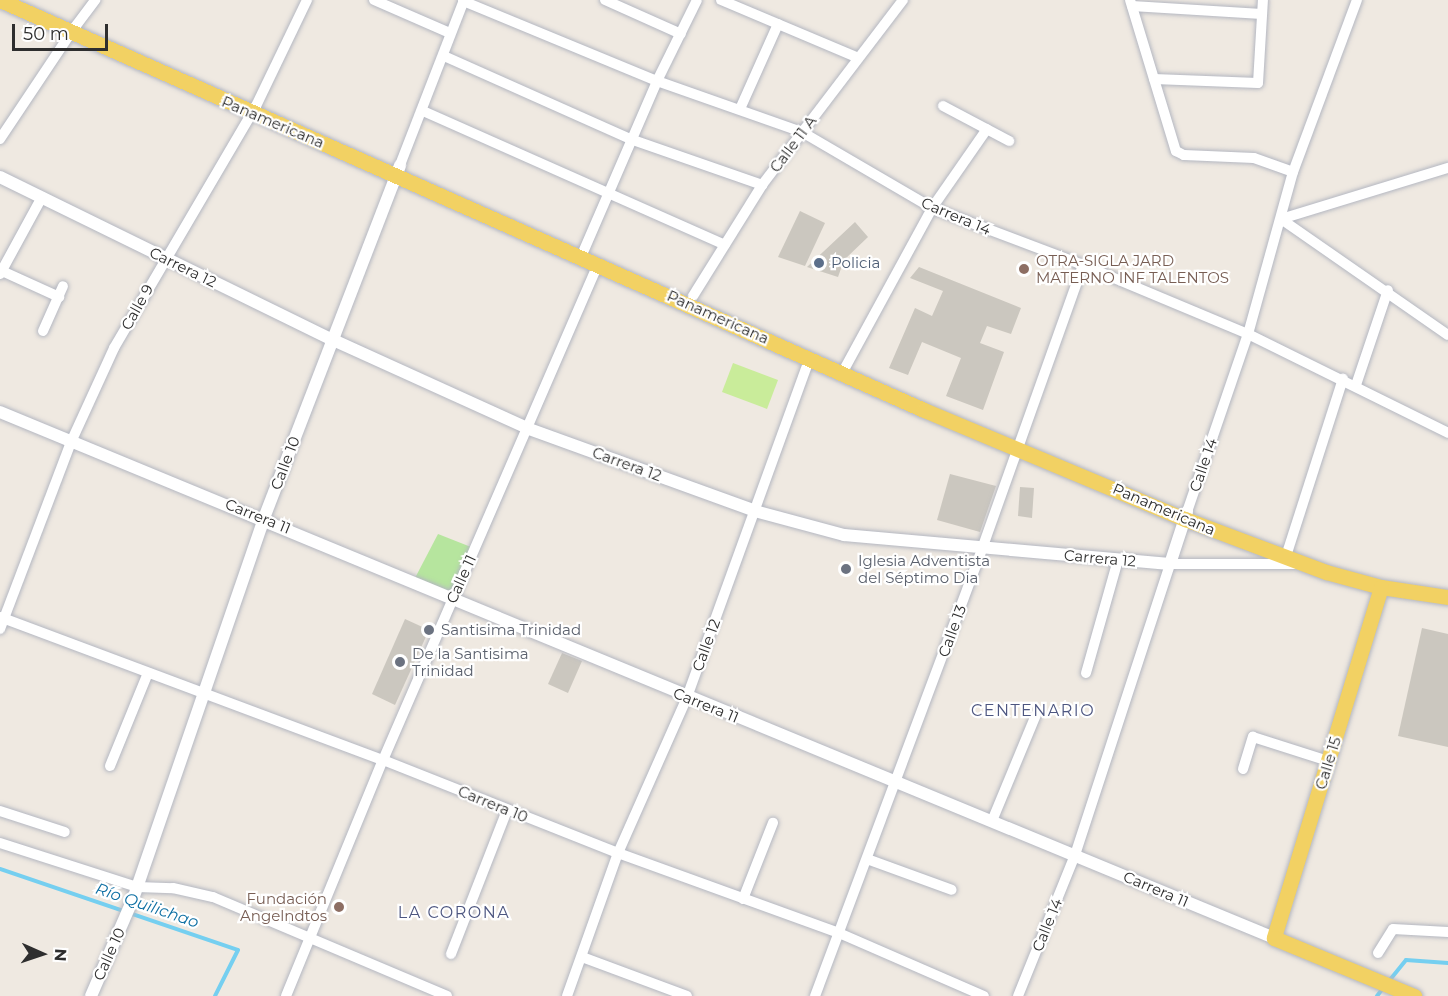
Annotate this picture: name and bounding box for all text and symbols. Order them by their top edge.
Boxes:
scale bar [15,12,111,50]
text: 50 m [23,23,69,45]
street label: Panamericana [219,92,327,152]
street label: Calle 11 A [766,112,820,176]
street label: Carrera 14 [919,193,993,239]
street label: Carrera 12 [147,243,219,291]
place label: OTRA-SIGLA JARD MATERNO INF TALENTOS [1036,251,1229,286]
place label: Policia [831,254,880,272]
marker: Policia [812,256,826,270]
marker: OTRA-SIGLA JARD MATERNO INF TALENTOS [1017,262,1031,276]
street label: Calle 9 [117,281,157,333]
street label: Panamericana [664,286,772,348]
street label: Calle 10 [267,434,303,492]
street label: Calle 14 [1185,436,1221,494]
street label: Carrera 12 [590,443,664,485]
street label: Panamericana [1110,479,1218,539]
street label: Carrera 11 [223,495,293,537]
street label: Carrera 12 [1063,546,1137,570]
place label: Iglesia Adventista del Séptimo Dia [858,551,990,586]
street label: Calle 11 [442,552,480,606]
marker: Iglesia Adventista del Séptimo Dia [839,562,853,576]
street label: Calle 13 [934,602,970,660]
street label: Calle 12 [688,616,724,674]
place label: Santisima Trinidad [441,621,581,639]
marker: Santisima Trinidad [422,623,436,637]
place label: De la Santisima Trinidad [412,644,529,679]
marker: De la Santisima Trinidad [393,655,407,669]
street label: Carrera 11 [671,684,741,726]
district label: CENTENARIO [971,701,1095,721]
street label: Calle 15 [1311,734,1345,792]
street label: Carrera 10 [455,782,531,826]
street label: Carrera 11 [1121,867,1191,911]
water label: Río Quilichao [93,879,201,933]
place label: Fundación Angelndtos [240,889,327,924]
street label: Calle 14 [1028,896,1066,954]
marker: Fundación Angelndtos [332,900,346,914]
district label: LA CORONA [398,903,510,923]
north arrow [12,924,72,984]
street label: Calle 10 [89,925,129,983]
text: N [51,948,70,962]

